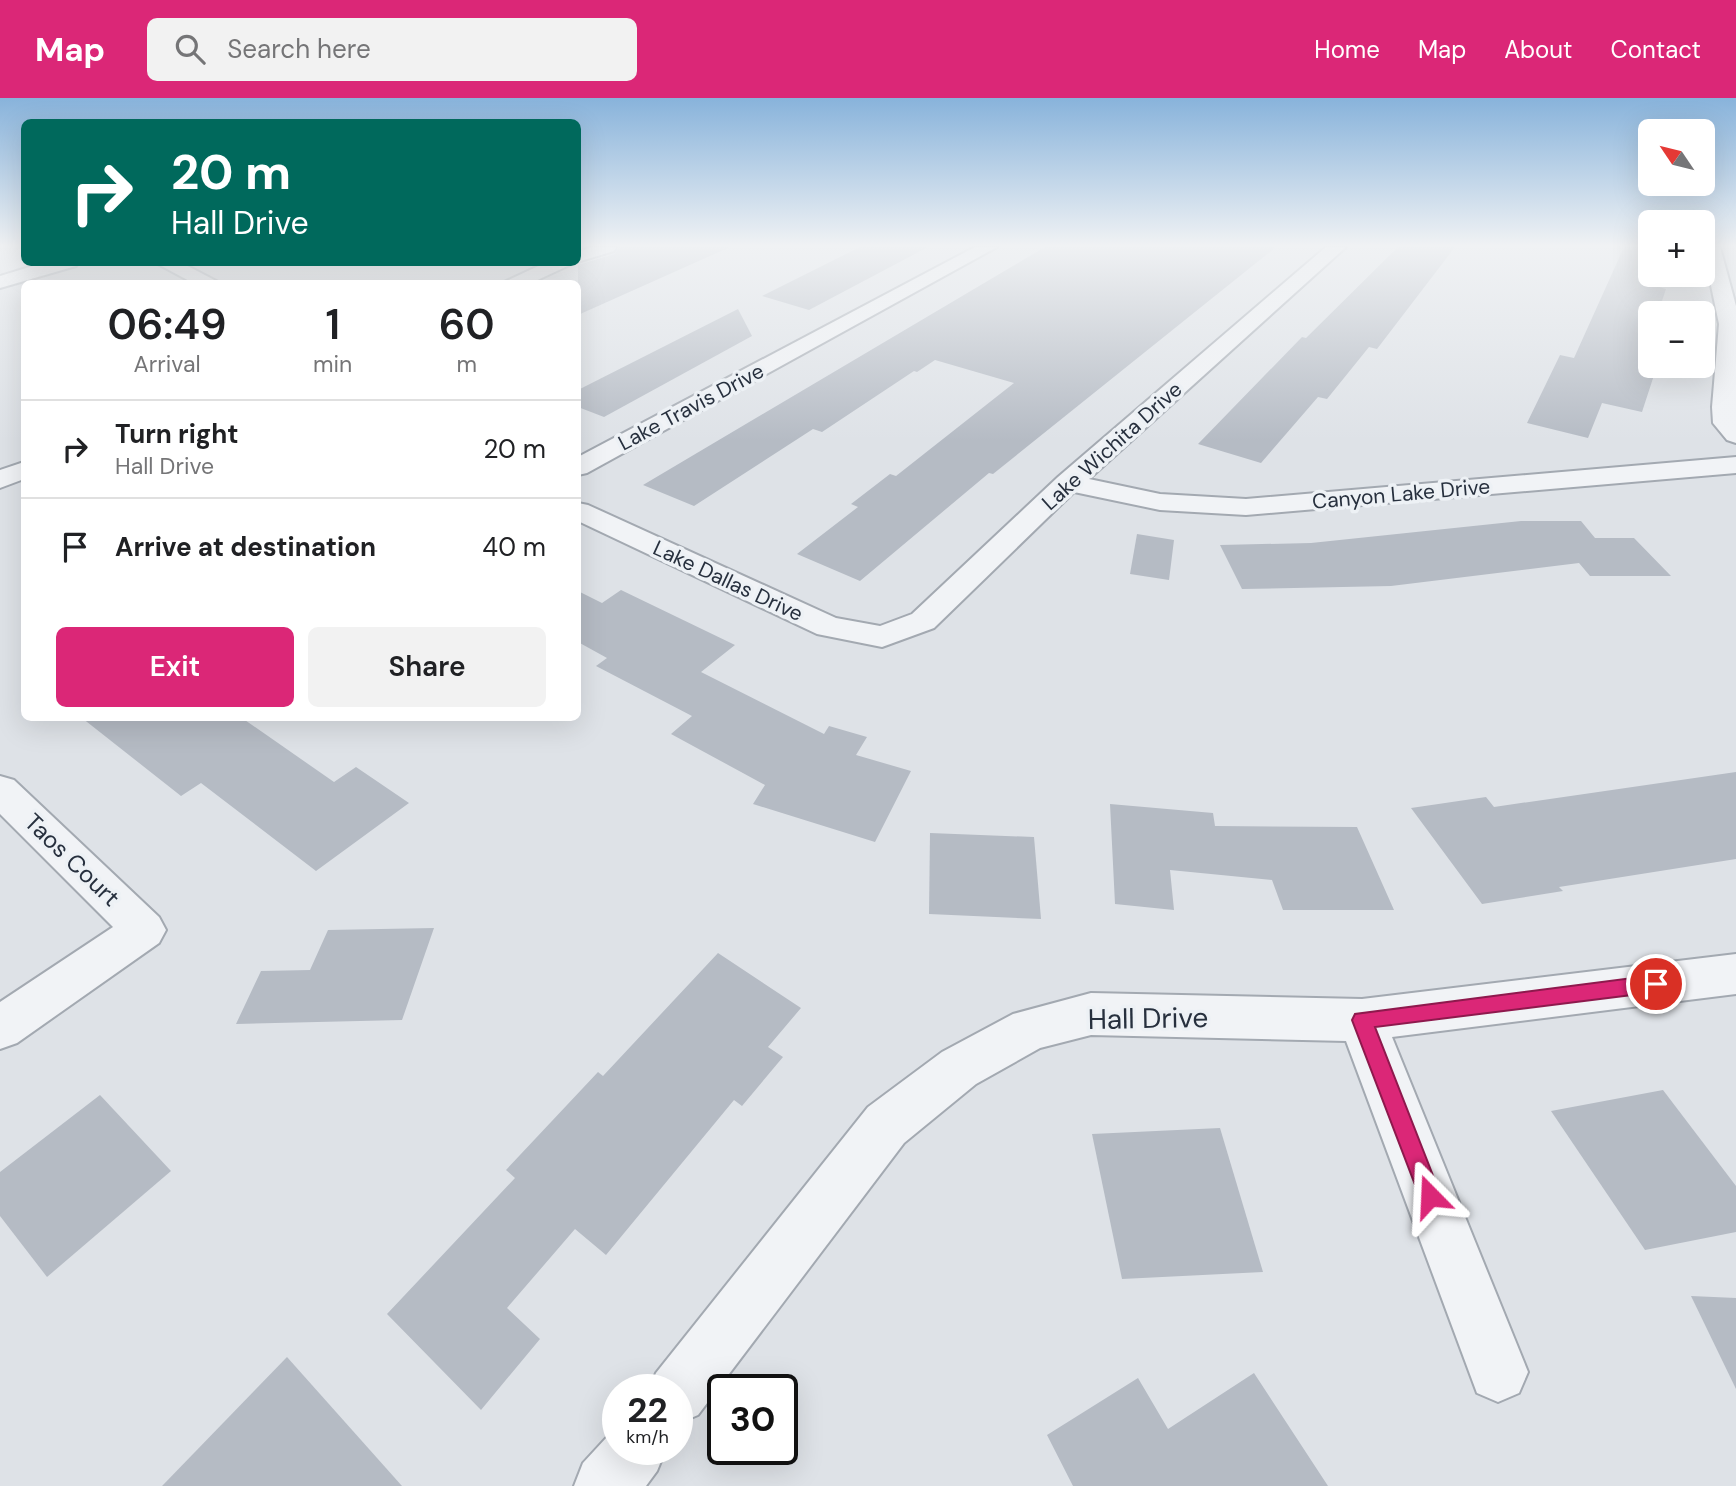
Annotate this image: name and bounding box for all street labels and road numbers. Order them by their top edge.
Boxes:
street label: Lake Travis Drive [613,357,769,457]
street label: Lake Wichita Drive [1036,376,1188,516]
street label: Canyon Lake Drive [1311,472,1491,516]
street label: Lake Dallas Drive [649,534,808,628]
street label: Taos Court [18,807,127,913]
street label: Hall Drive [1087,999,1209,1038]

